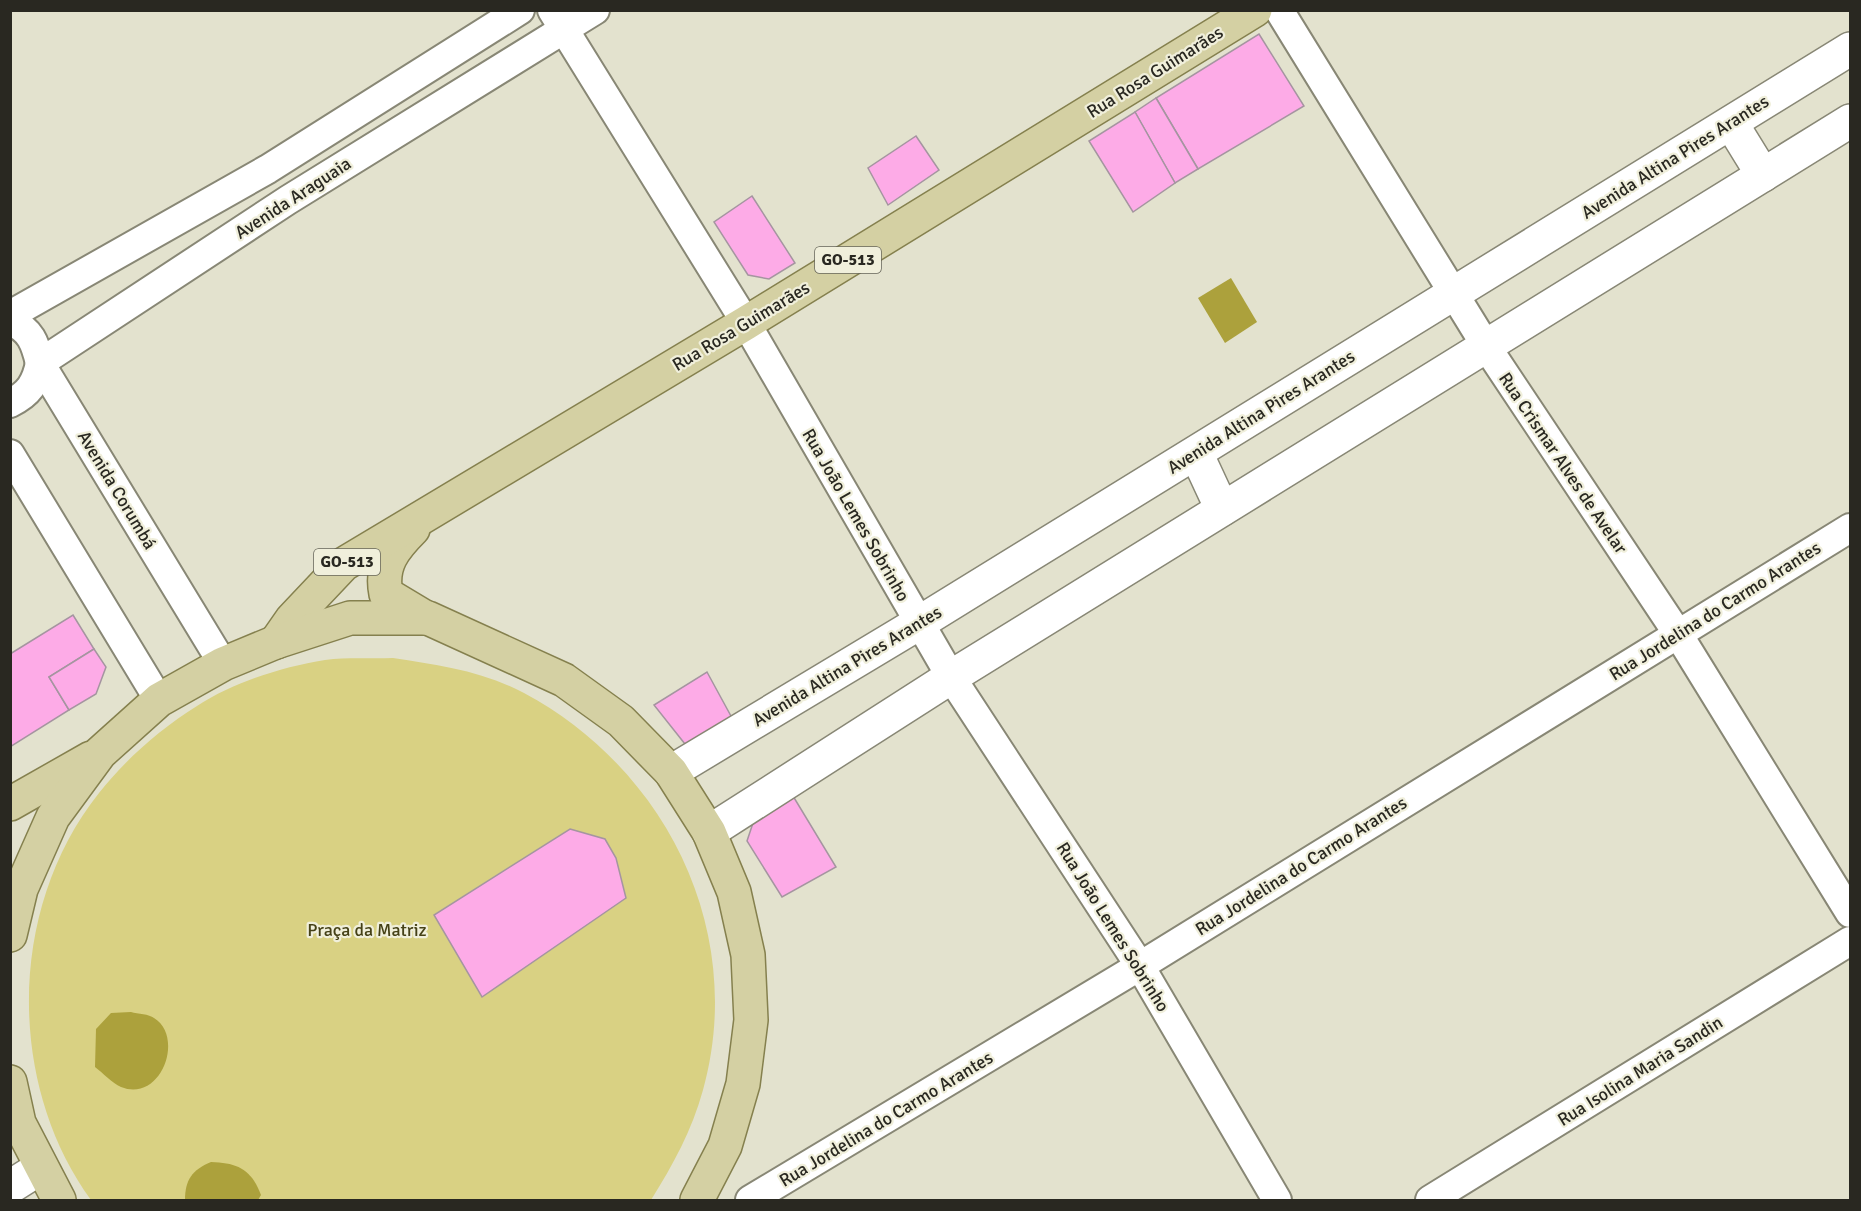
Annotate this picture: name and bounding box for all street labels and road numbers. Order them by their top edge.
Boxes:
street label: Rua Rosa Guimarães [1083,21,1227,123]
street label: Avenida Altina Pires Arantes [1577,90,1773,224]
street label: Avenida Araguaia [231,152,355,244]
road number: GO-513 [815,247,881,273]
street label: Rua Rosa Guimarães [668,276,814,376]
street label: Avenida Altina Pires Arantes [1163,345,1359,479]
street label: Rua Crismar Alves de Avelar [1494,368,1632,558]
street label: Rua João Lemes Sobrinho [797,425,915,605]
street label: Avenida Corumbá [73,427,161,553]
street label: Rua Jordelina do Carmo Arantes [1605,537,1825,685]
road number: GO-513 [314,549,380,575]
street label: Avenida Altina Pires Arantes [748,601,946,731]
street label: Rua Jordelina do Carmo Arantes [1191,792,1411,940]
street label: Rua João Lemes Sobrinho [1052,838,1174,1016]
street label: Rua Isolina Maria Sandin [1553,1011,1727,1131]
street label: Rua Jordelina do Carmo Arantes [775,1046,997,1192]

